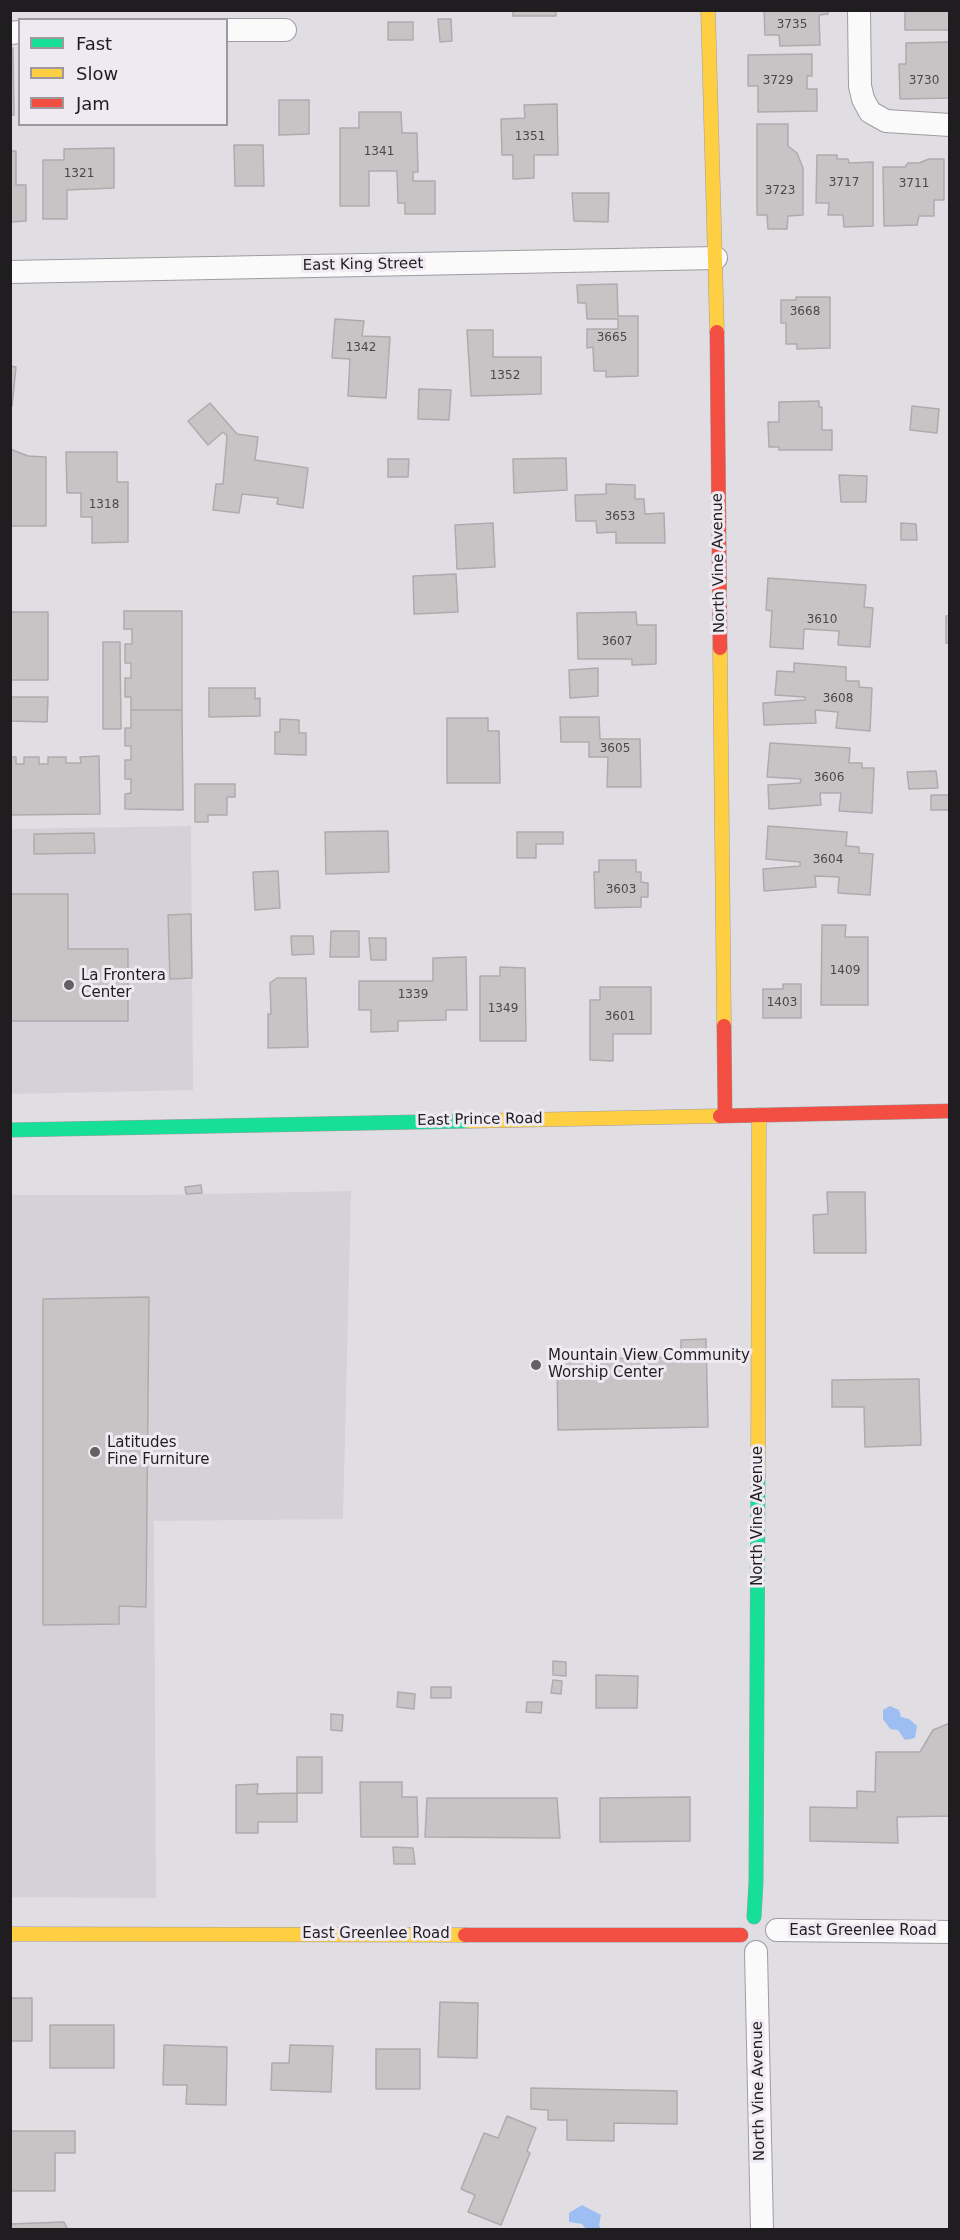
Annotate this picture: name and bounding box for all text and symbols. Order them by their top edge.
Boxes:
legend [18,18,228,126]
house number: 3735 [777,18,807,32]
text: Fast [76,33,112,54]
text: Slow [76,63,118,84]
house number: 3729 [763,74,793,88]
house number: 3730 [909,74,939,88]
text: Jam [76,93,110,114]
house number: 1351 [515,130,545,144]
house number: 1341 [364,145,394,159]
house number: 1321 [64,167,94,181]
house number: 3717 [829,176,859,190]
house number: 3711 [899,177,929,191]
house number: 3723 [765,184,795,198]
street label: East King Street [303,255,423,275]
house number: 3668 [790,305,820,319]
house number: 3665 [597,331,627,345]
house number: 1342 [346,341,376,355]
house number: 1352 [490,369,520,383]
street label: North Vine Avenue [709,493,729,633]
house number: 1318 [89,498,119,512]
house number: 3653 [605,510,635,524]
house number: 3610 [807,613,837,627]
house number: 3607 [602,635,632,649]
house number: 3608 [823,692,853,706]
house number: 3605 [600,742,630,756]
house number: 3606 [814,771,844,785]
house number: 3604 [813,853,843,867]
house number: 3603 [606,883,636,897]
house number: 1409 [830,964,860,978]
place label: La Frontera Center [81,967,166,1002]
marker: La Frontera Center [62,978,76,992]
house number: 1339 [398,988,428,1002]
house number: 1403 [767,996,797,1010]
house number: 1349 [488,1002,518,1016]
house number: 3601 [605,1010,635,1024]
street label: East Prince Road [417,1110,543,1130]
place label: Mountain View Community Worship Center [548,1347,750,1382]
marker: Mountain View Community Worship Center [529,1358,543,1372]
place label: Latitudes Fine Furniture [107,1434,210,1469]
marker: Latitudes Fine Furniture [88,1445,102,1459]
street label: North Vine Avenue [749,1446,767,1586]
street label: East Greenlee Road [789,1922,937,1940]
street label: East Greenlee Road [302,1925,450,1943]
street label: North Vine Avenue [749,2021,769,2161]

